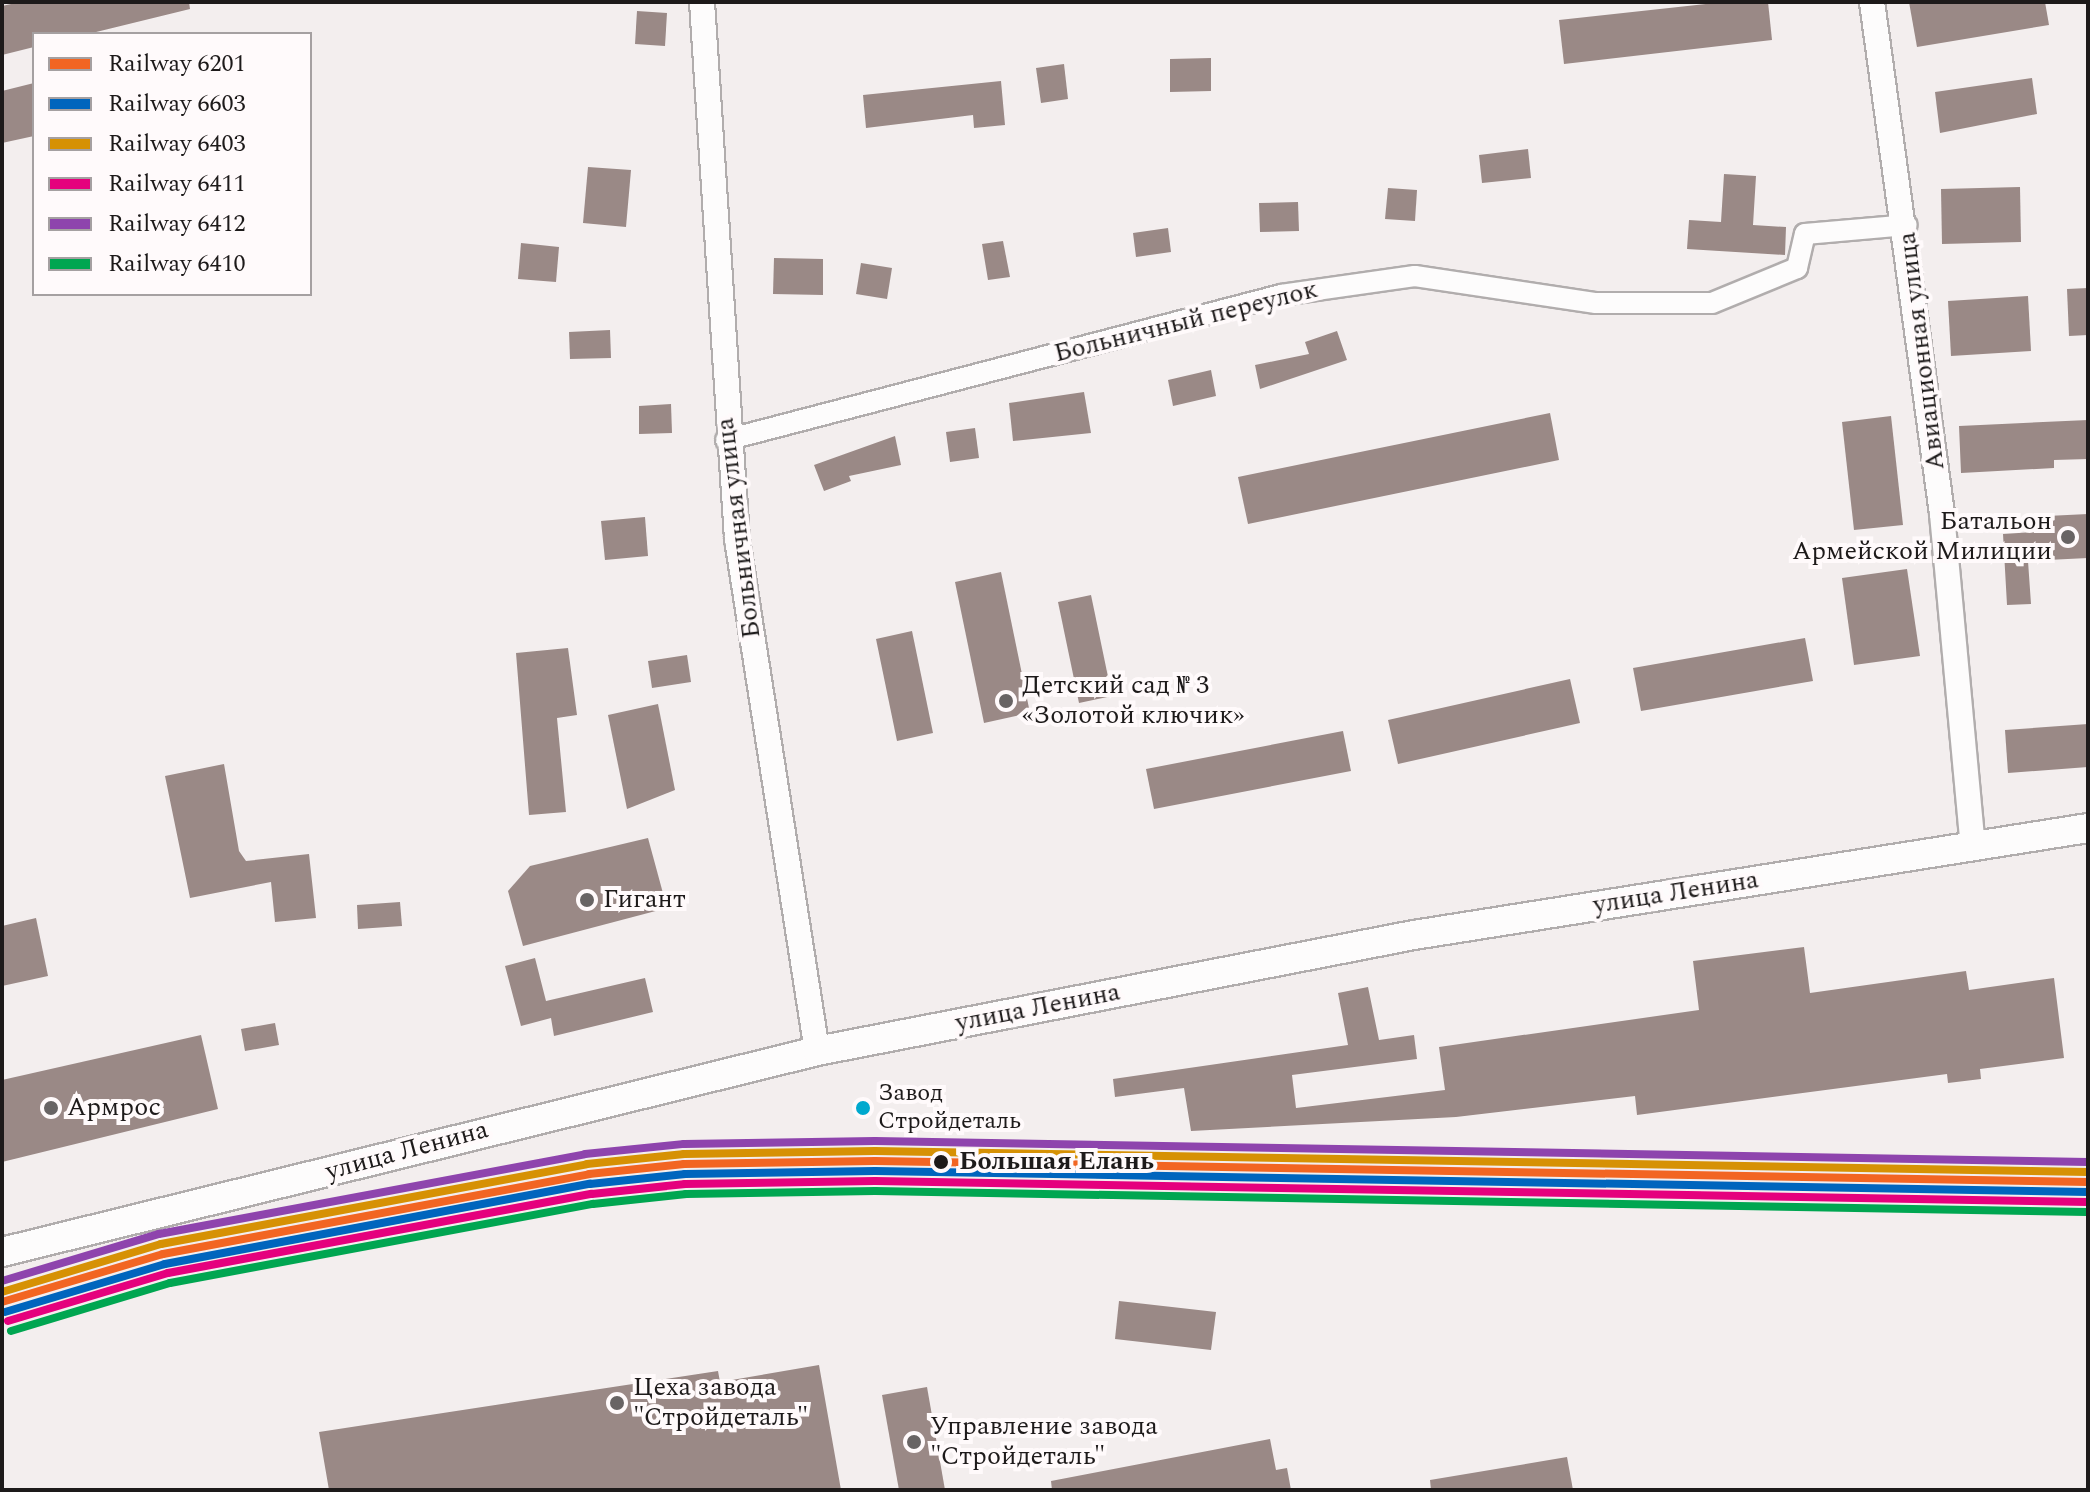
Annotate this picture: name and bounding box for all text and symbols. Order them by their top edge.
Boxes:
legend [32,32,312,296]
text: Railway 6201 [108,46,246,82]
text: Railway 6603 [108,86,246,122]
text: Railway 6403 [108,126,246,162]
text: Railway 6411 [108,166,246,202]
text: Railway 6412 [108,206,246,242]
street label: Авиационная улица [1892,230,1952,472]
text: Railway 6410 [108,246,246,282]
street label: Больничный переулок [1051,274,1321,370]
street label: Больничная улица [710,416,768,640]
place label: Батальон Армейской Милиции [1792,506,2052,568]
marker: Батальон Армейской Милиции [2059,528,2077,546]
place label: Детский сад № 3 «Золотой ключик» [1022,670,1244,732]
marker: Детский сад № 3 «Золотой ключик» [997,692,1015,710]
street label: улица Ленина [1591,865,1761,921]
place label: Гигант [603,884,686,916]
marker: Гигант [578,891,596,909]
street label: улица Ленина [953,977,1123,1039]
place label: Завод Стройдеталь [878,1080,1021,1136]
place label: Армрос [67,1092,161,1124]
marker: Армрос [42,1099,60,1117]
marker: Завод Стройдеталь [855,1100,871,1116]
street label: улица Ленина [322,1114,492,1188]
place label: Большая Елань [959,1146,1154,1178]
marker: Большая Елань [930,1151,952,1173]
place label: Цеха завода "Стройдеталь" [633,1372,809,1434]
marker: Цеха завода "Стройдеталь" [608,1394,626,1412]
place label: Управление завода "Стройдеталь" [930,1411,1158,1472]
marker: Управление завода "Стройдеталь" [905,1433,923,1451]

